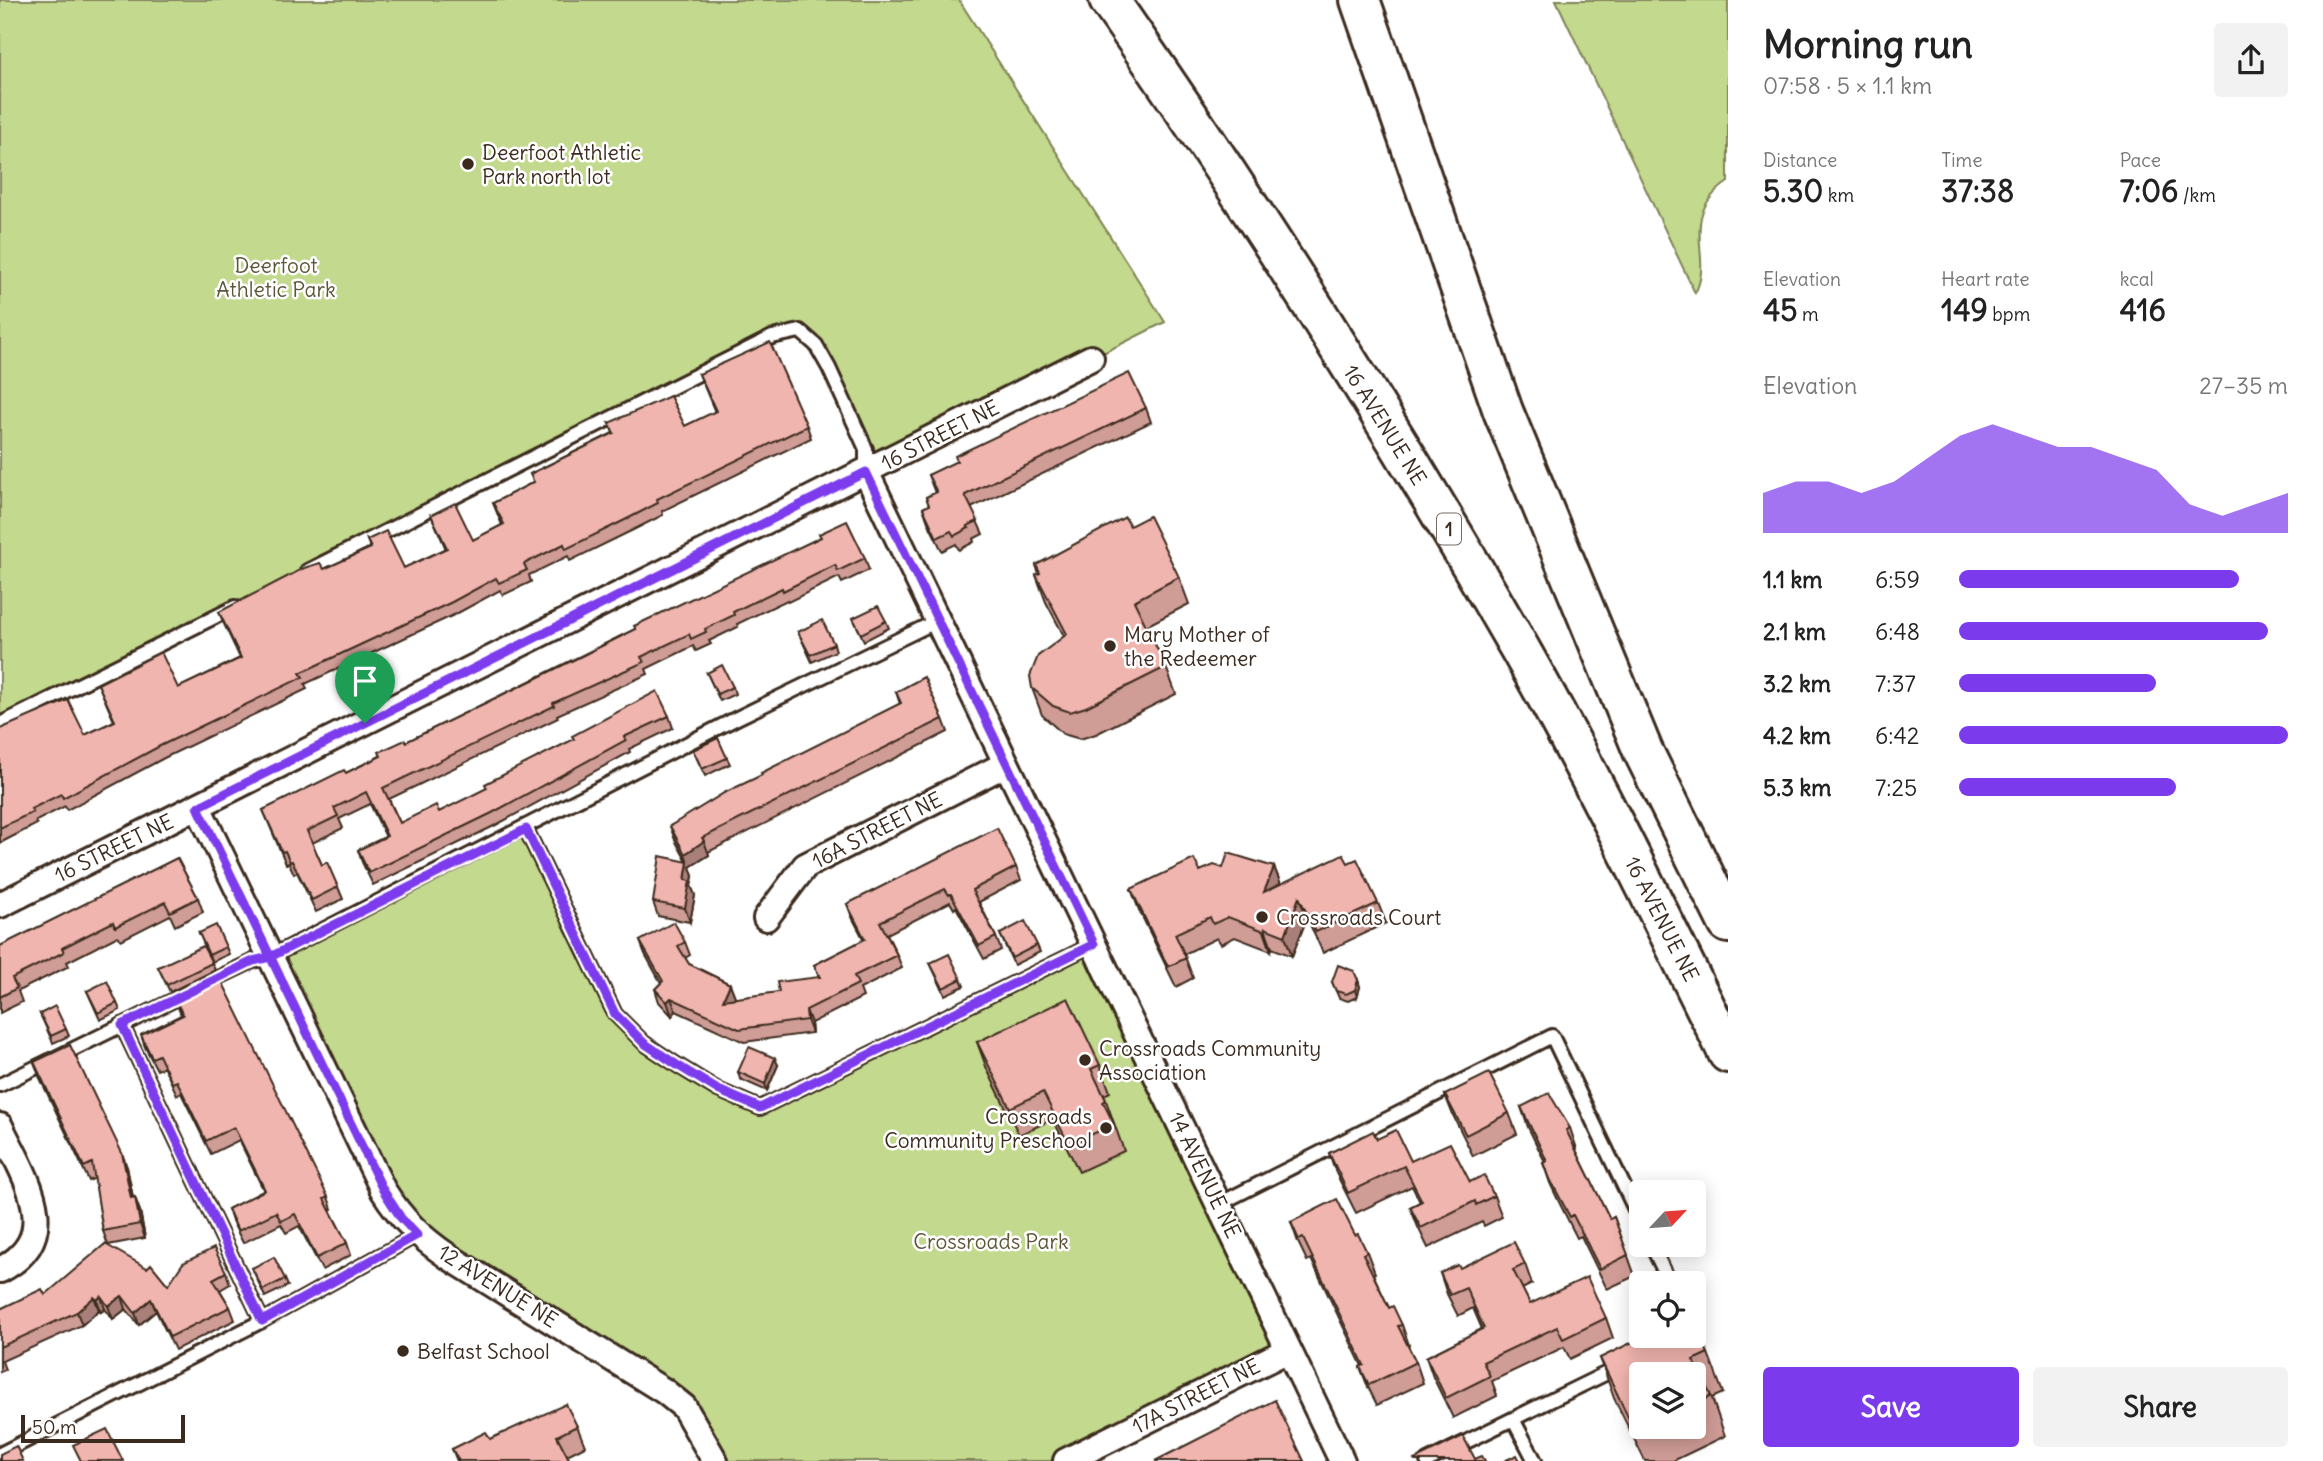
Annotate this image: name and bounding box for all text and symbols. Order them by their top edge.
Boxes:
text: Morning run [1763,21,1973,68]
button: share [2214,23,2288,97]
text: 07:58 · 5 × 1.1 km [1763,71,1932,100]
place label: Deerfoot Athletic Park north lot [482,139,641,190]
text: Distance [1763,148,1837,172]
text: Time [1941,148,1982,172]
text: Pace [2120,148,2161,172]
marker: Deerfoot Athletic Park north lot [460,156,476,172]
text: 5.30 [1763,172,1823,210]
text: 37:38 [1941,172,2014,210]
text: 7:06 [2120,172,2178,210]
text: km [1823,183,1854,207]
text: /km [2178,183,2216,207]
park label: Deerfoot Athletic Park [216,252,336,303]
text: Elevation [1763,267,1841,291]
text: Heart rate [1941,267,2029,291]
text: kcal [2120,267,2154,291]
text: 45 [1763,291,1798,329]
text: 149 [1941,291,1988,329]
text: 416 [2120,291,2166,329]
text: m [1798,302,1819,326]
text: bpm [1988,302,2030,326]
street label: 16 AVENUE NE [1337,360,1433,490]
text: Elevation [1763,371,1857,400]
text: 27–35 m [2199,371,2288,400]
street label: 16 STREET NE [876,394,1004,476]
road number: 1 [1437,514,1461,544]
text: 1.1 km [1763,565,1822,594]
text: 6:59 [1875,565,1920,594]
text: 2.1 km [1763,617,1826,646]
text: 6:48 [1875,617,1920,646]
place label: Mary Mother of the Redeemer [1124,621,1271,672]
marker: Mary Mother of the Redeemer [1102,638,1118,654]
pin [335,651,395,723]
icon: arrive [346,662,384,700]
text: 3.2 km [1763,669,1831,698]
text: 7:37 [1875,669,1916,698]
text: 4.2 km [1763,721,1831,750]
text: 6:42 [1875,721,1919,750]
text: 5.3 km [1763,773,1831,802]
text: 7:25 [1875,773,1917,802]
street label: 16A STREET NE [807,786,947,874]
street label: 16 STREET NE [50,808,178,888]
street label: 16 AVENUE NE [1619,852,1705,986]
place label: Crossroads Court [1276,904,1441,931]
marker: Crossroads Court [1254,909,1270,925]
place label: Crossroads Community Association [1099,1035,1321,1086]
marker: Crossroads Community Association [1077,1052,1093,1068]
place label: Crossroads Community Preschool [884,1103,1092,1154]
street label: 14 AVENUE NE [1163,1108,1247,1242]
marker: Crossroads Community Preschool [1098,1120,1114,1136]
north arrow [1629,1180,1706,1256]
map controls [1629,1180,1706,1439]
park label: Crossroads Park [913,1228,1069,1255]
street label: 12 AVENUE NE [433,1238,563,1334]
button: locate [1629,1271,1706,1348]
place label: Belfast School [417,1338,550,1365]
marker: Belfast School [395,1343,411,1359]
street label: 17A STREET NE [1127,1352,1265,1440]
button: layers [1629,1362,1706,1439]
button: Save [1763,1367,2019,1447]
button: Share [2033,1367,2288,1447]
scale bar [21,1412,186,1444]
text: 50 m [32,1415,77,1439]

